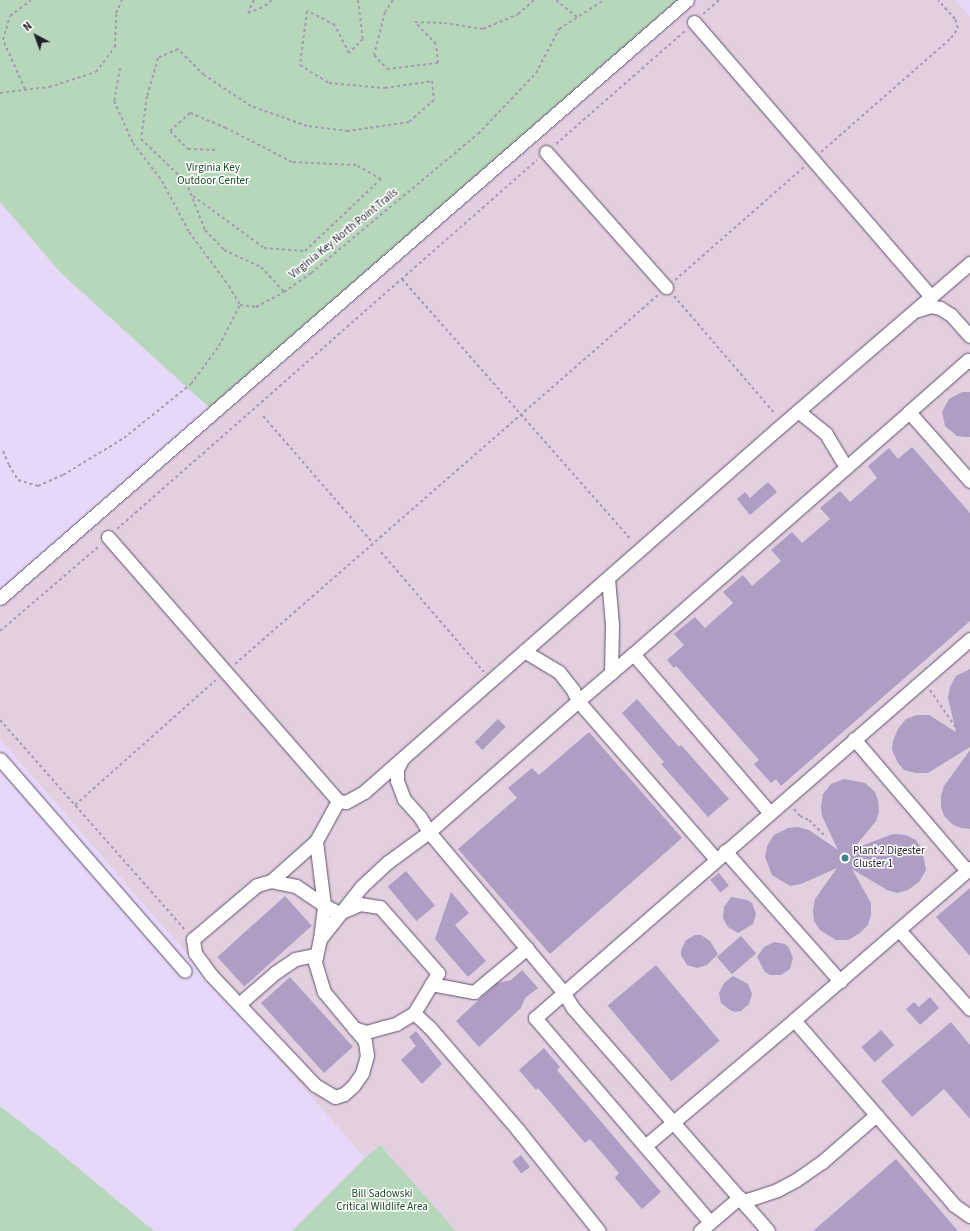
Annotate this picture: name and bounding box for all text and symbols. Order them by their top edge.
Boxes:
north arrow [16,16,56,56]
text: N [20,19,35,35]
park label: Virginia Key Outdoor Center [177,162,249,188]
street label: Virginia Key North Point Trails [287,186,401,282]
place label: Plant 2 Digester Cluster 1 [853,845,925,871]
marker: Plant 2 Digester Cluster 1 [840,853,850,863]
park label: Bill Sadowski Critical Wildlife Area [336,1188,428,1214]

